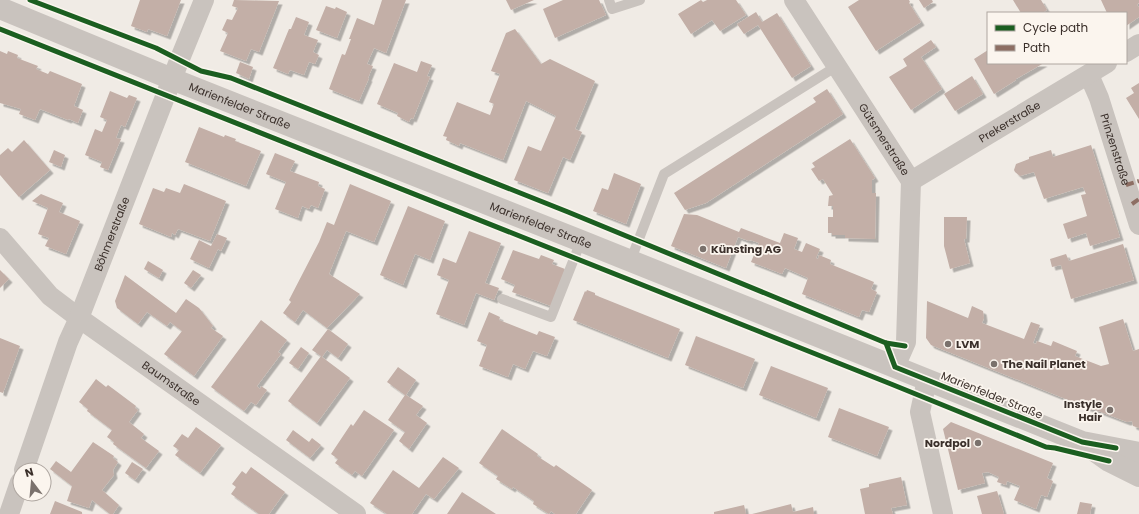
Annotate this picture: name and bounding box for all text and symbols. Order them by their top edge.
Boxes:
legend [987,12,1127,64]
text: Cycle path [1023,19,1088,36]
text: Path [1023,39,1050,56]
street label: Marienfelder Straße [186,78,293,133]
street label: Prekerstraße [976,97,1044,146]
street label: Gütsmerstraße [855,100,914,179]
street label: Prinzenstraße [1096,111,1134,188]
street label: Böhmerstraße [90,194,134,273]
street label: Marienfelder Straße [488,198,595,253]
place label: Künsting AG [711,241,782,257]
marker: Künsting AG [698,244,708,254]
place label: LVM [956,336,979,352]
marker: LVM [943,339,953,349]
place label: The Nail Planet [1002,356,1086,372]
street label: Baumstraße [139,357,204,410]
marker: The Nail Planet [989,359,999,369]
street label: Marienfelder Straße [939,367,1045,423]
place label: Instyle Hair [1064,396,1102,425]
marker: Instyle Hair [1105,405,1115,415]
place label: Nordpol [925,435,970,451]
marker: Nordpol [973,438,983,448]
north arrow [12,462,52,502]
text: N [23,464,35,481]

